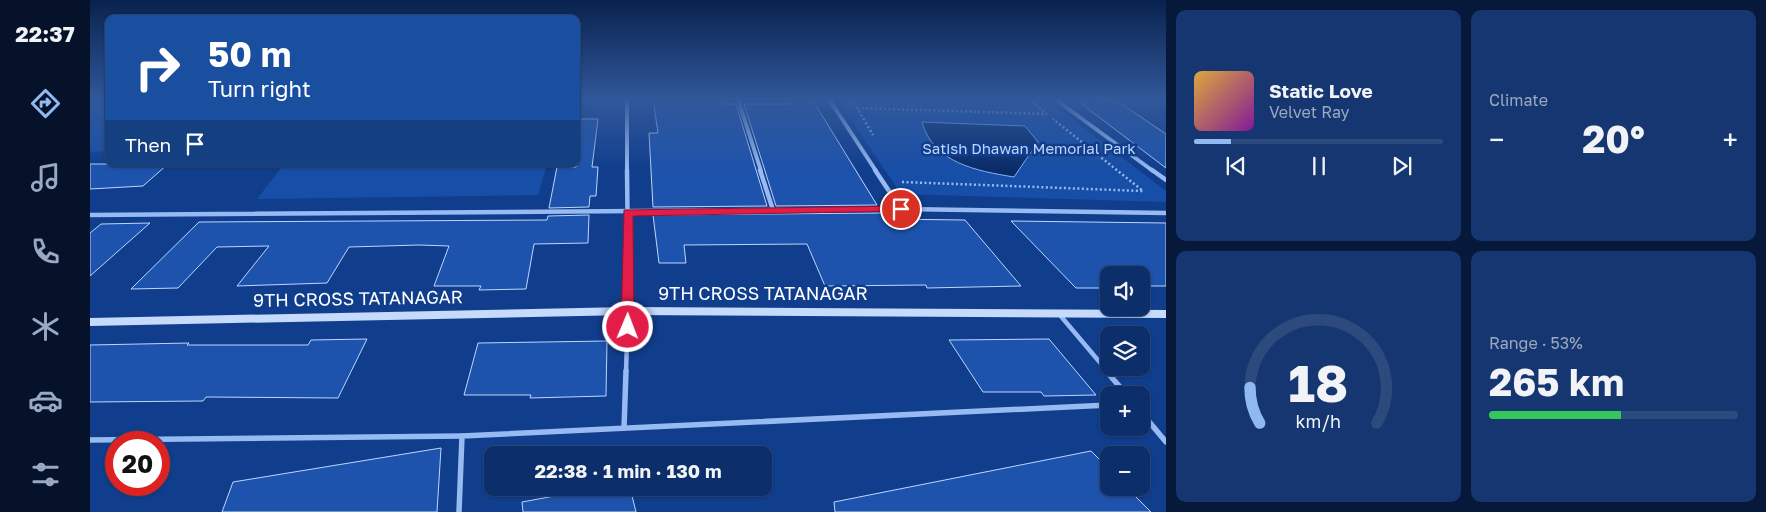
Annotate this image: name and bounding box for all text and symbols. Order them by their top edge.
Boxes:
text: 22:37 [15,20,75,47]
text: 50 m [208,33,291,75]
icon: right [125,35,190,100]
text: Turn right [208,75,311,102]
text: Static Love [1269,79,1373,102]
icon: directions [28,86,63,121]
text: Climate [1489,90,1548,110]
text: Velvet Ray [1269,102,1350,122]
text: 20° [1582,116,1645,161]
text: − [1489,123,1504,156]
text: + [1723,123,1738,156]
icon: arrive [181,130,209,158]
text: Then [125,133,171,156]
park label: Satish Dhawan Memorial Park [922,139,1136,157]
icon: previous [1222,152,1250,180]
icon: pause [1305,152,1333,180]
icon: next [1388,152,1416,180]
icon: music [28,160,63,195]
pin [880,188,922,230]
icon: arrive [887,195,915,223]
icon: phone [28,234,63,269]
map controls [1100,266,1150,496]
button: sound [1100,266,1150,316]
street label: 9TH CROSS TATANAGAR [658,282,868,304]
street label: 9TH CROSS TATANAGAR [253,285,463,311]
position arrow [601,300,653,352]
icon: climate [28,309,63,344]
button: layers [1100,326,1150,376]
text: Range · 53% [1489,333,1583,353]
text: 18 [1288,351,1349,413]
text: 265 km [1489,359,1624,404]
icon: car [28,383,63,418]
button: + [1100,386,1150,436]
text: km/h [1296,410,1341,432]
speed limit sign: 20 [105,431,170,496]
button: − [1100,446,1150,496]
icon: filters [28,457,63,492]
text: 22:38 · 1 min · 130 m [534,459,722,482]

